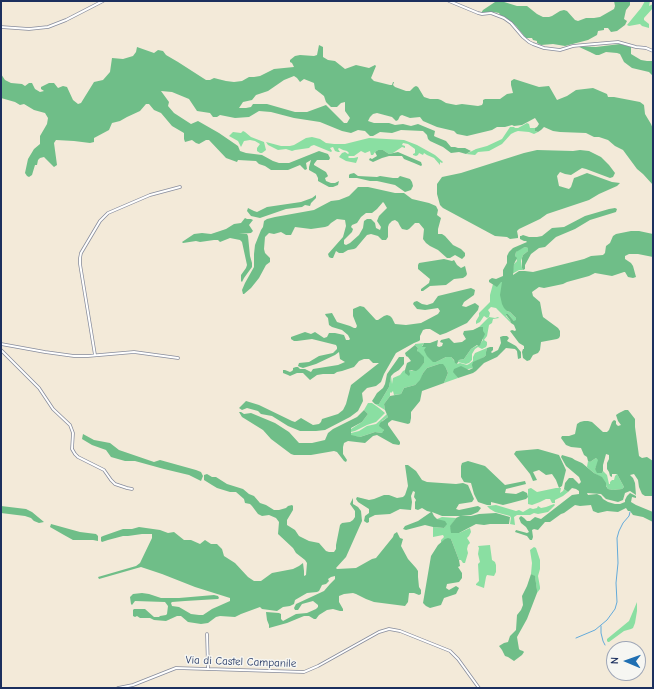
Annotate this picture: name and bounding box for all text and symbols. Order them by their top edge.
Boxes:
north arrow [606,641,646,681]
street label: Via di Castel Campanile [185,653,297,671]
text: N [608,657,621,664]

